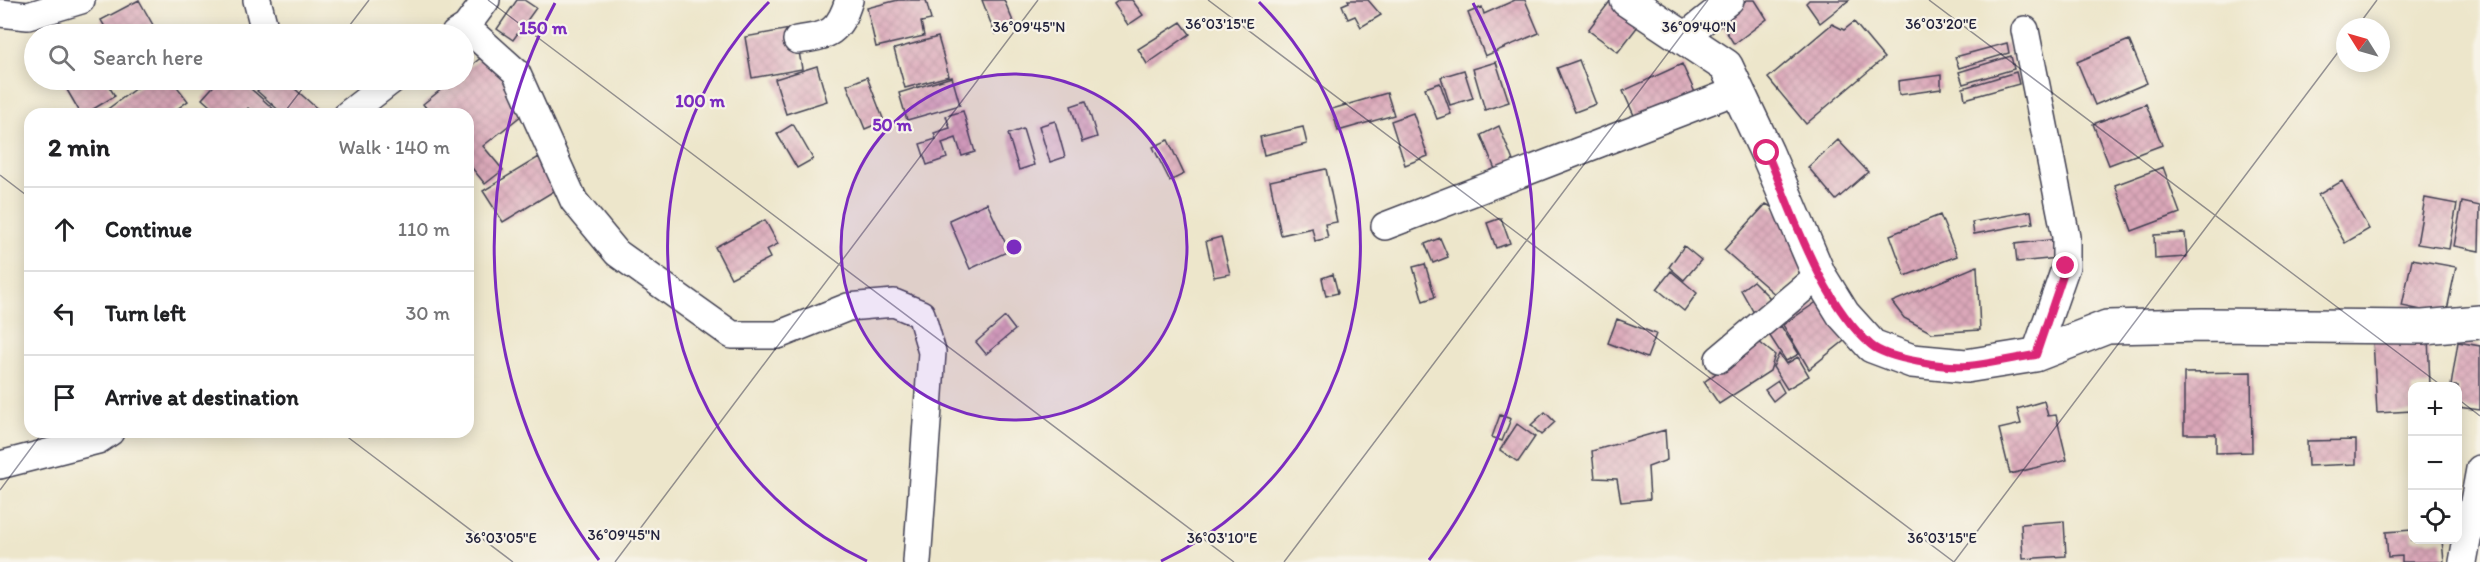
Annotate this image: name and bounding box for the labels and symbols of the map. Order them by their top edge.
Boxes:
text: 36°03'15"E [1185,15,1255,33]
text: 36°03'20"E [1905,15,1977,33]
text: 150 m [519,17,568,39]
text: 36°09'45"N [993,18,1065,36]
text: 36°09'40"N [1662,18,1736,36]
north arrow [2336,18,2390,72]
text: 100 m [675,90,726,112]
text: 50 m [872,114,913,136]
route start [1753,139,1779,165]
centre of rings [1004,237,1024,257]
route end [2052,252,2078,278]
text: 36°09'45"N [588,526,660,544]
text: 36°03'05"E [465,529,537,547]
text: 36°03'10"E [1187,529,1257,547]
text: 36°03'15"E [1907,529,1977,547]

